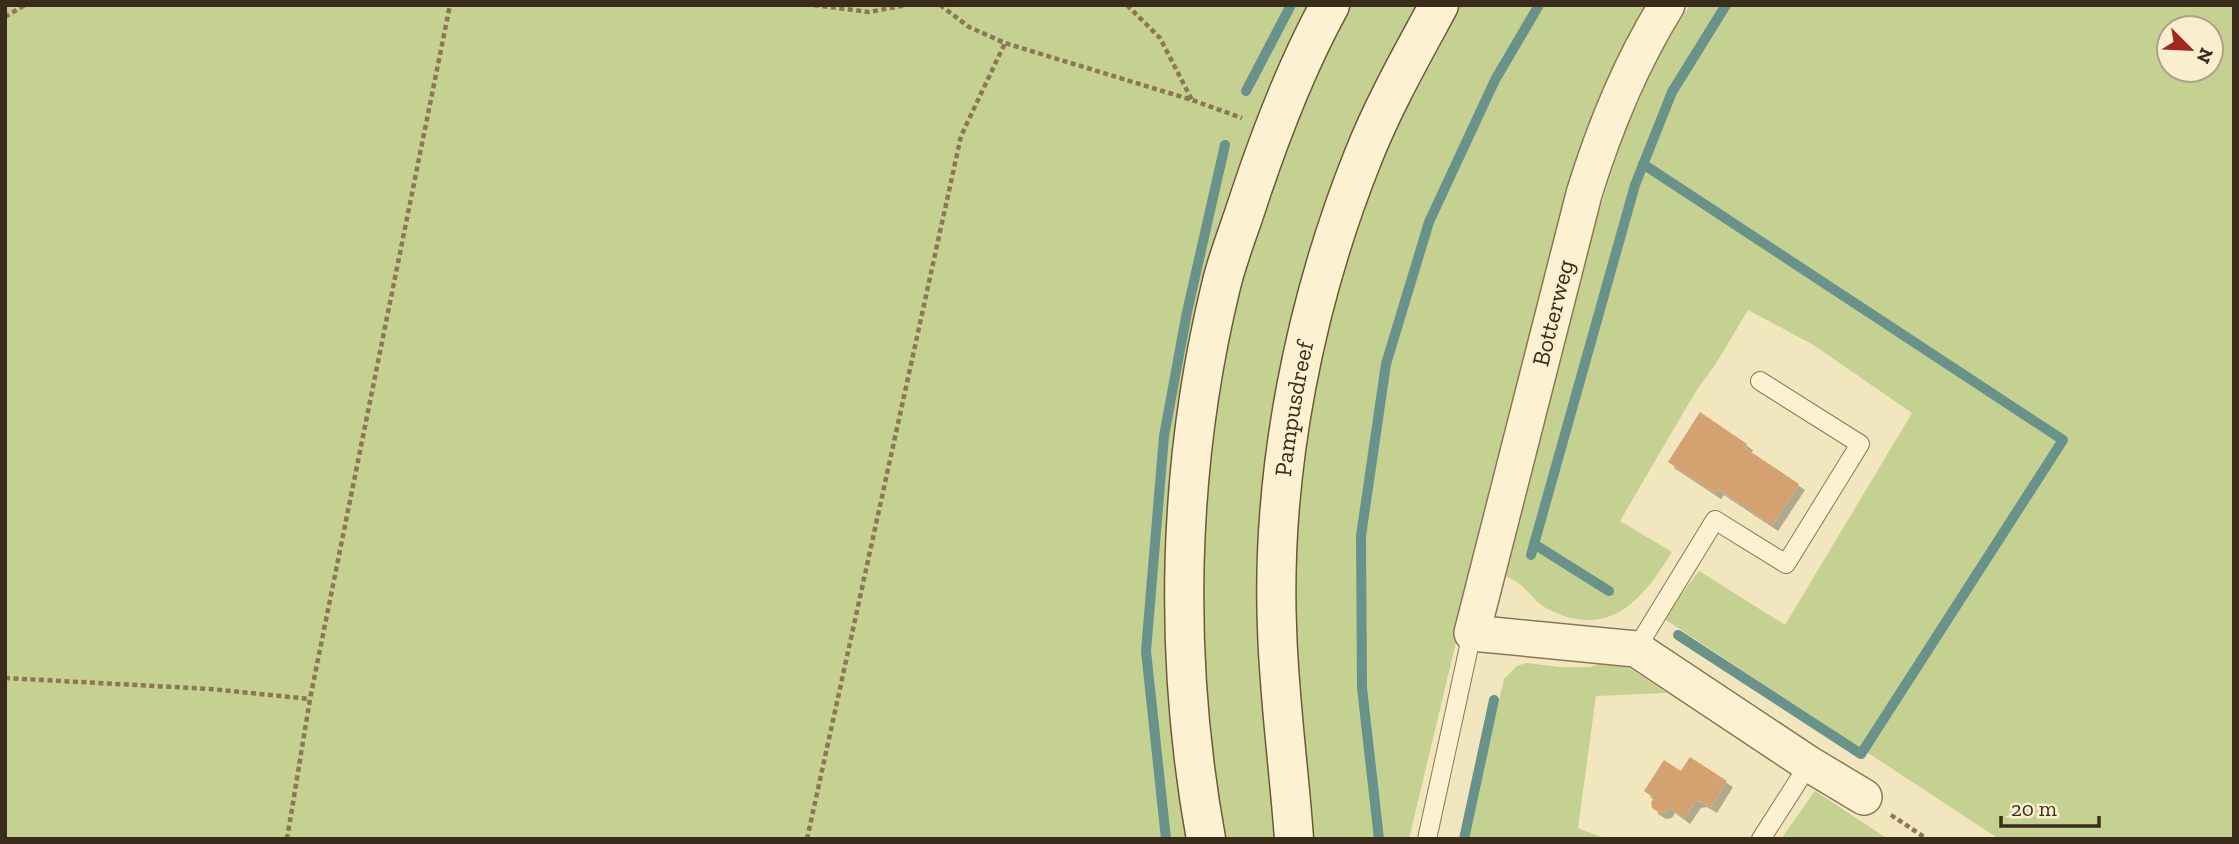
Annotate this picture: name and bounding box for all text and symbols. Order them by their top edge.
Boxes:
north arrow [2155,14,2225,84]
text: N [2192,44,2219,67]
street label: Botterweg [1525,257,1580,369]
street label: Pampusdreef [1268,336,1320,478]
scale bar [2001,784,2099,828]
text: 20 m [2011,796,2057,821]

